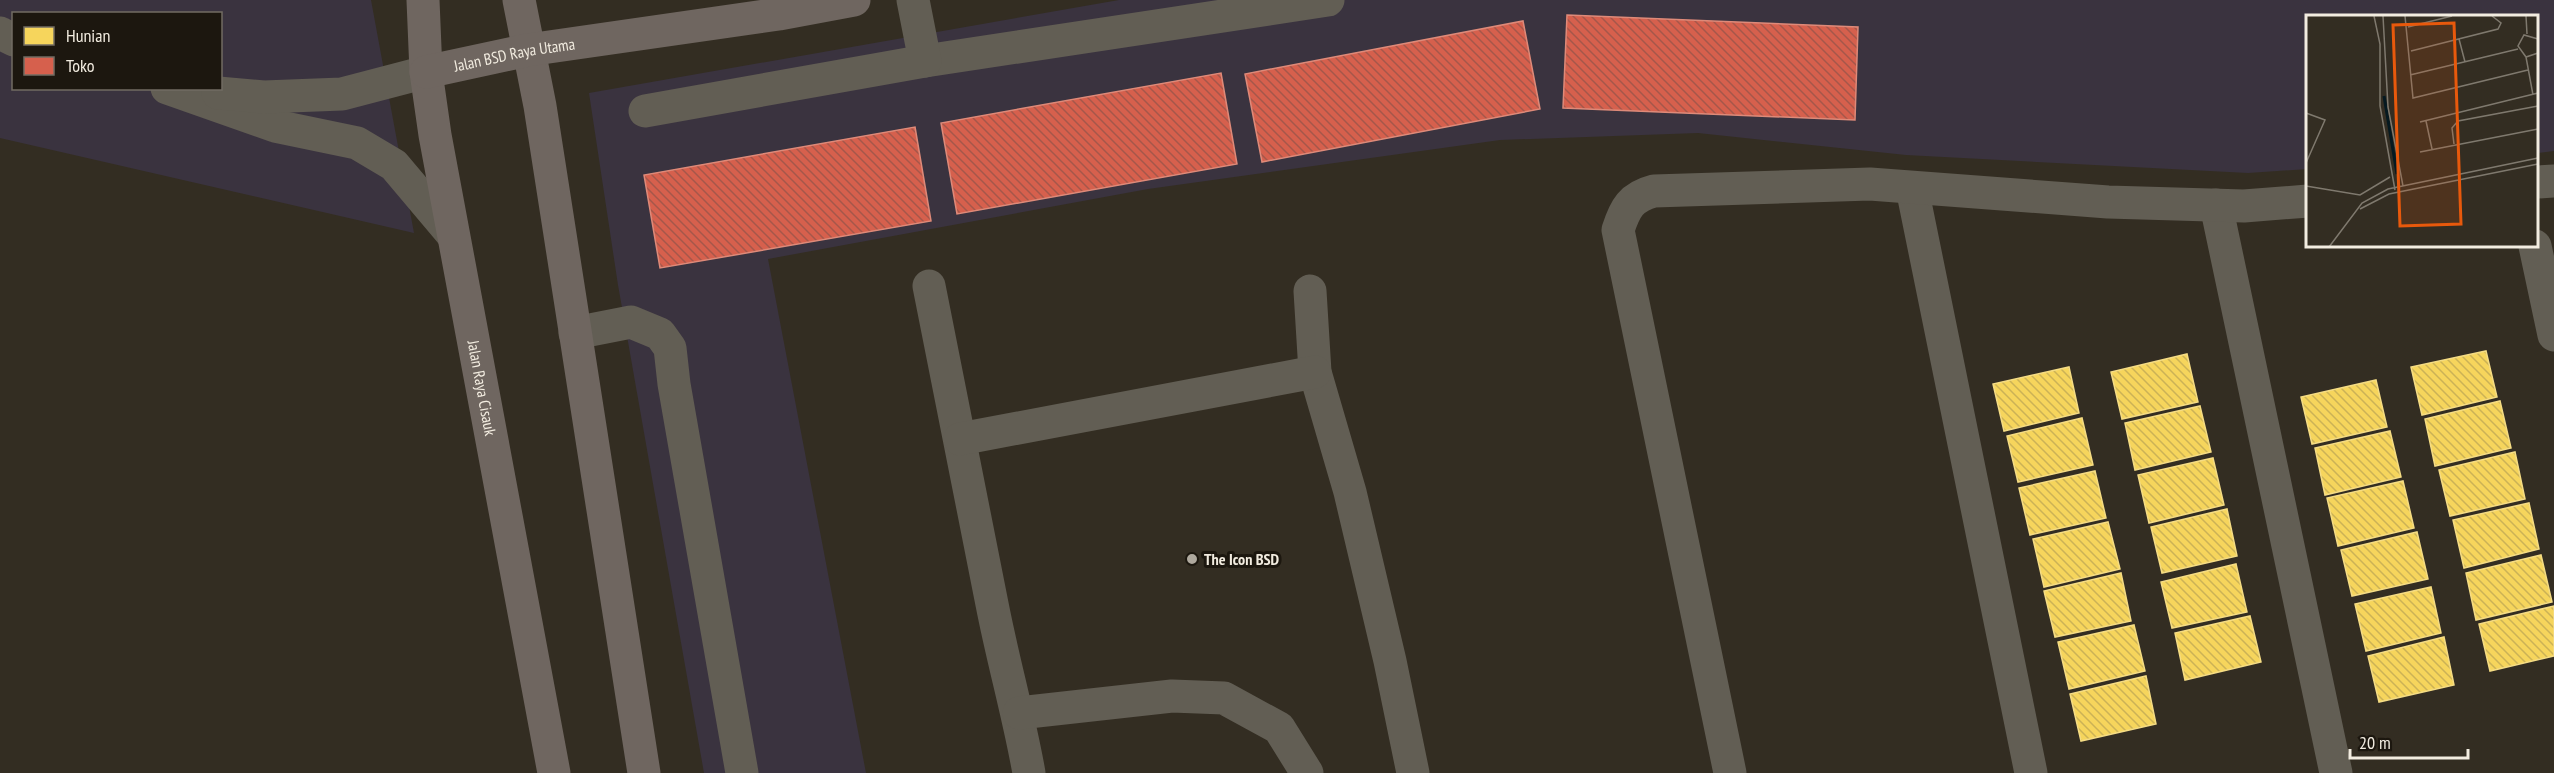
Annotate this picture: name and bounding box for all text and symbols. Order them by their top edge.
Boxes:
legend [12,12,222,90]
inset map [2306,15,2539,248]
text: Hunian [66,24,110,47]
street label: Jalan BSD Raya Utama [451,33,576,76]
text: Toko [66,54,95,77]
street label: Jalan Raya Cisauk [463,338,501,438]
place label: The Icon BSD [1204,549,1280,569]
marker: The Icon BSD [1185,552,1199,566]
scale bar [2350,722,2468,760]
text: 20 m [2359,731,2391,754]

